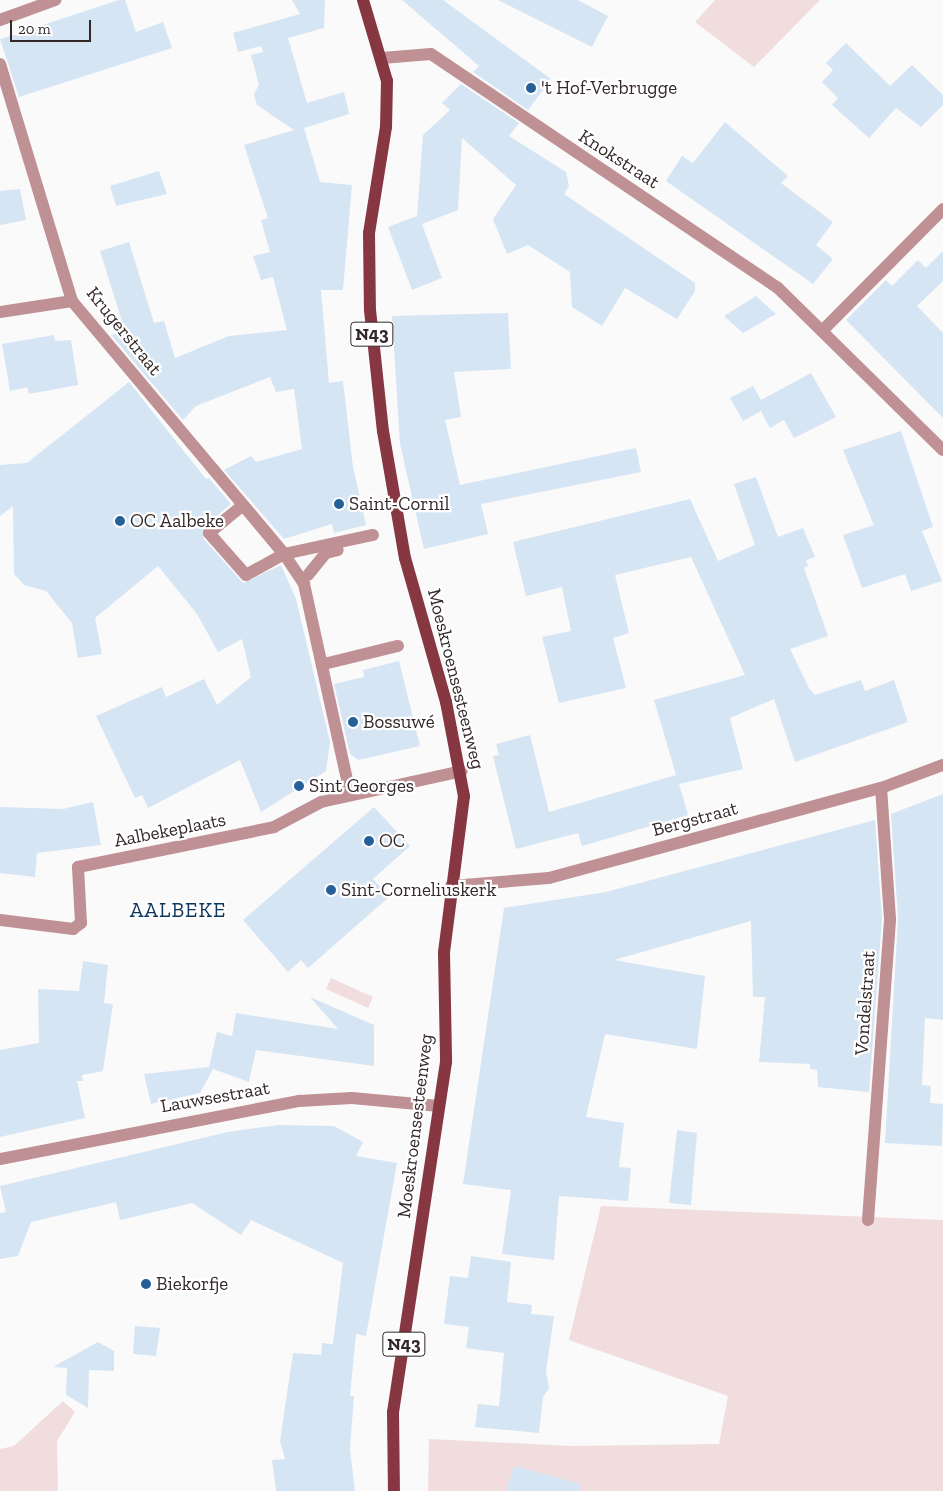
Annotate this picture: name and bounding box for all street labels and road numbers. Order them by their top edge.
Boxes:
street label: Knokstraat [574,125,664,193]
street label: Krugerstraat [81,282,167,380]
road number: N43 [350,318,394,349]
street label: Moeskroensesteenweg [423,586,489,772]
street label: Bergstraat [650,797,740,841]
street label: Aalbekeplaats [112,808,228,852]
street label: Vondelstraat [850,950,880,1056]
street label: Moeskroensesteenweg [392,1033,438,1219]
street label: Lauwsestraat [159,1076,271,1118]
road number: N43 [382,1328,426,1360]

